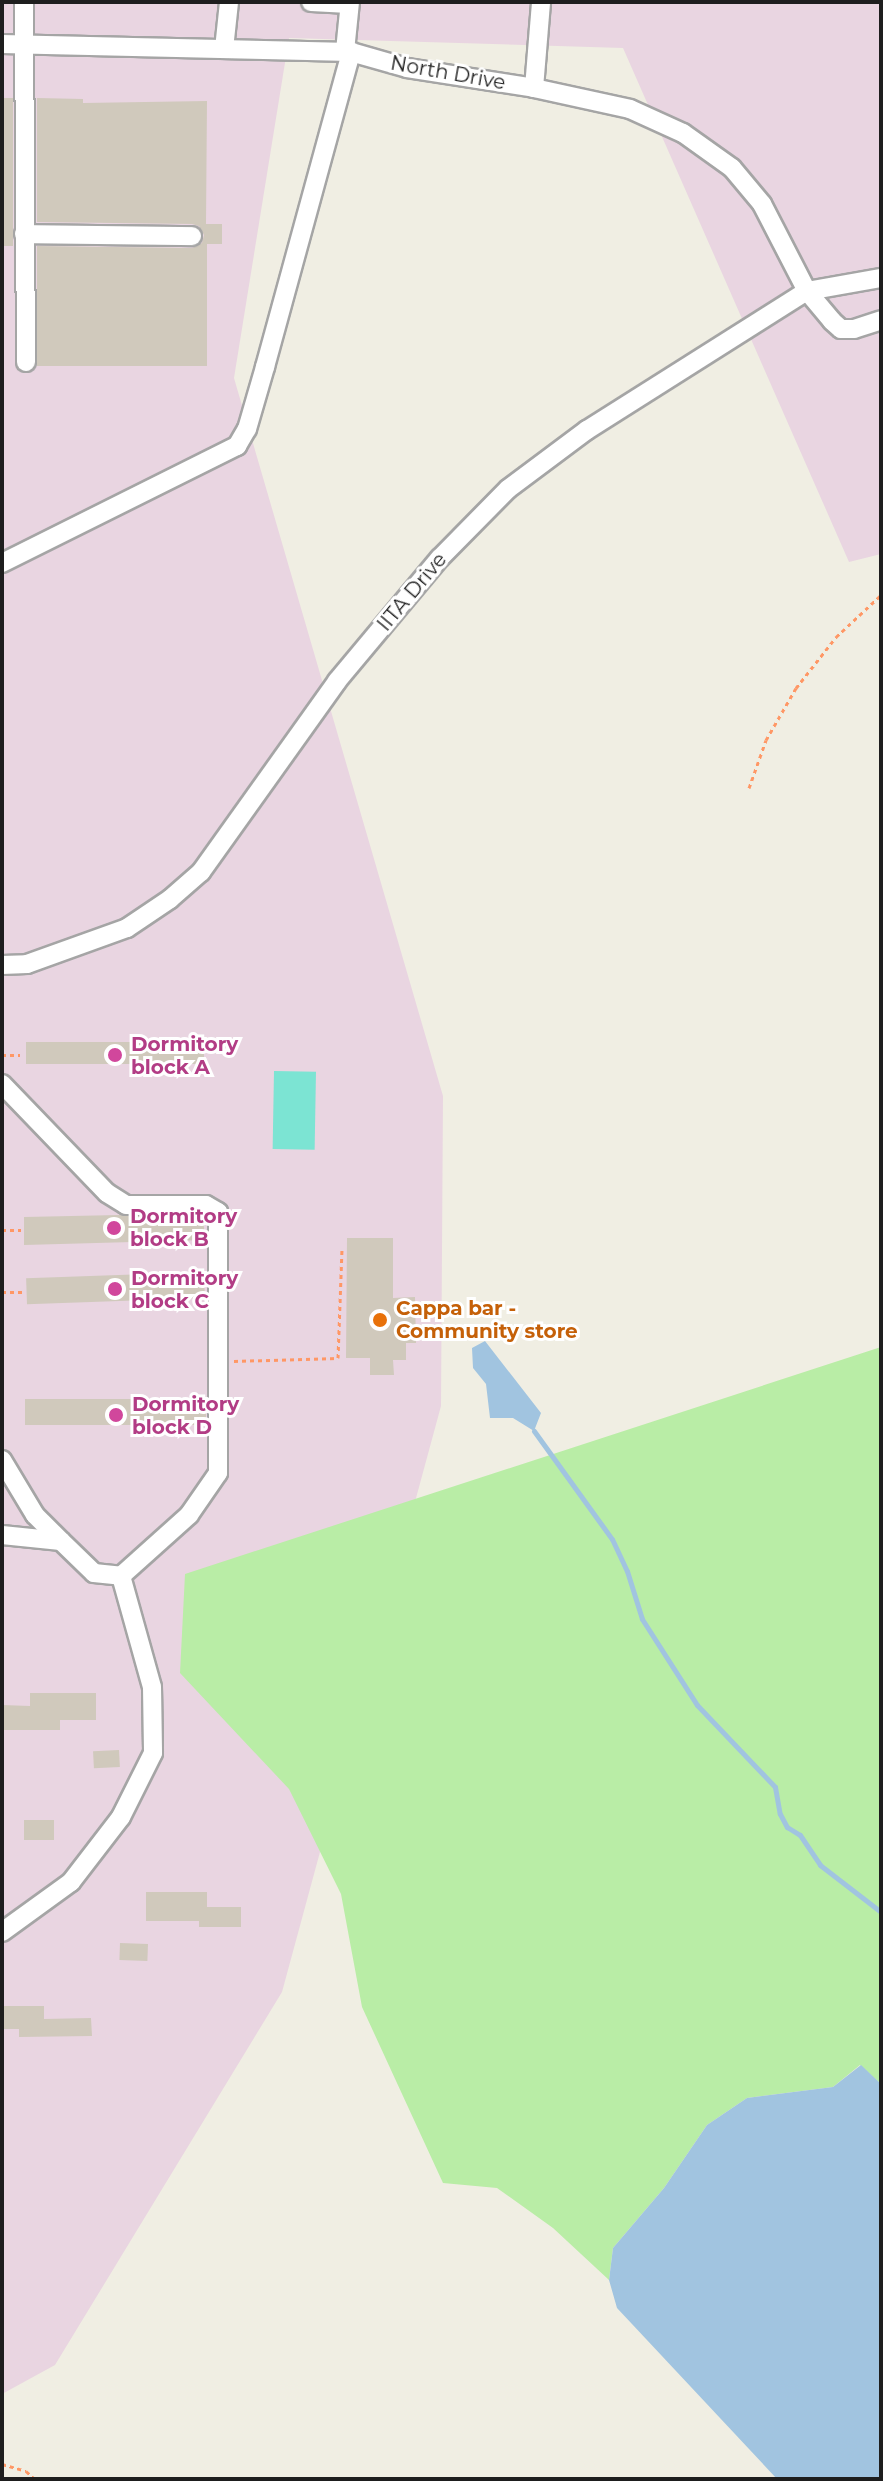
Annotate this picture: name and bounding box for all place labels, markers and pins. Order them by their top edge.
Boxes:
place label: Dormitory block A [131,1032,238,1079]
marker: Dormitory block A [106,1046,124,1064]
place label: Dormitory block B [130,1204,237,1251]
marker: Dormitory block B [105,1219,123,1237]
place label: Dormitory block C [131,1266,238,1313]
marker: Dormitory block C [106,1280,124,1298]
place label: Cappa bar - Community store [396,1296,578,1343]
marker: Cappa bar - Community store [371,1311,389,1329]
place label: Dormitory block D [132,1392,239,1439]
marker: Dormitory block D [107,1406,125,1424]

